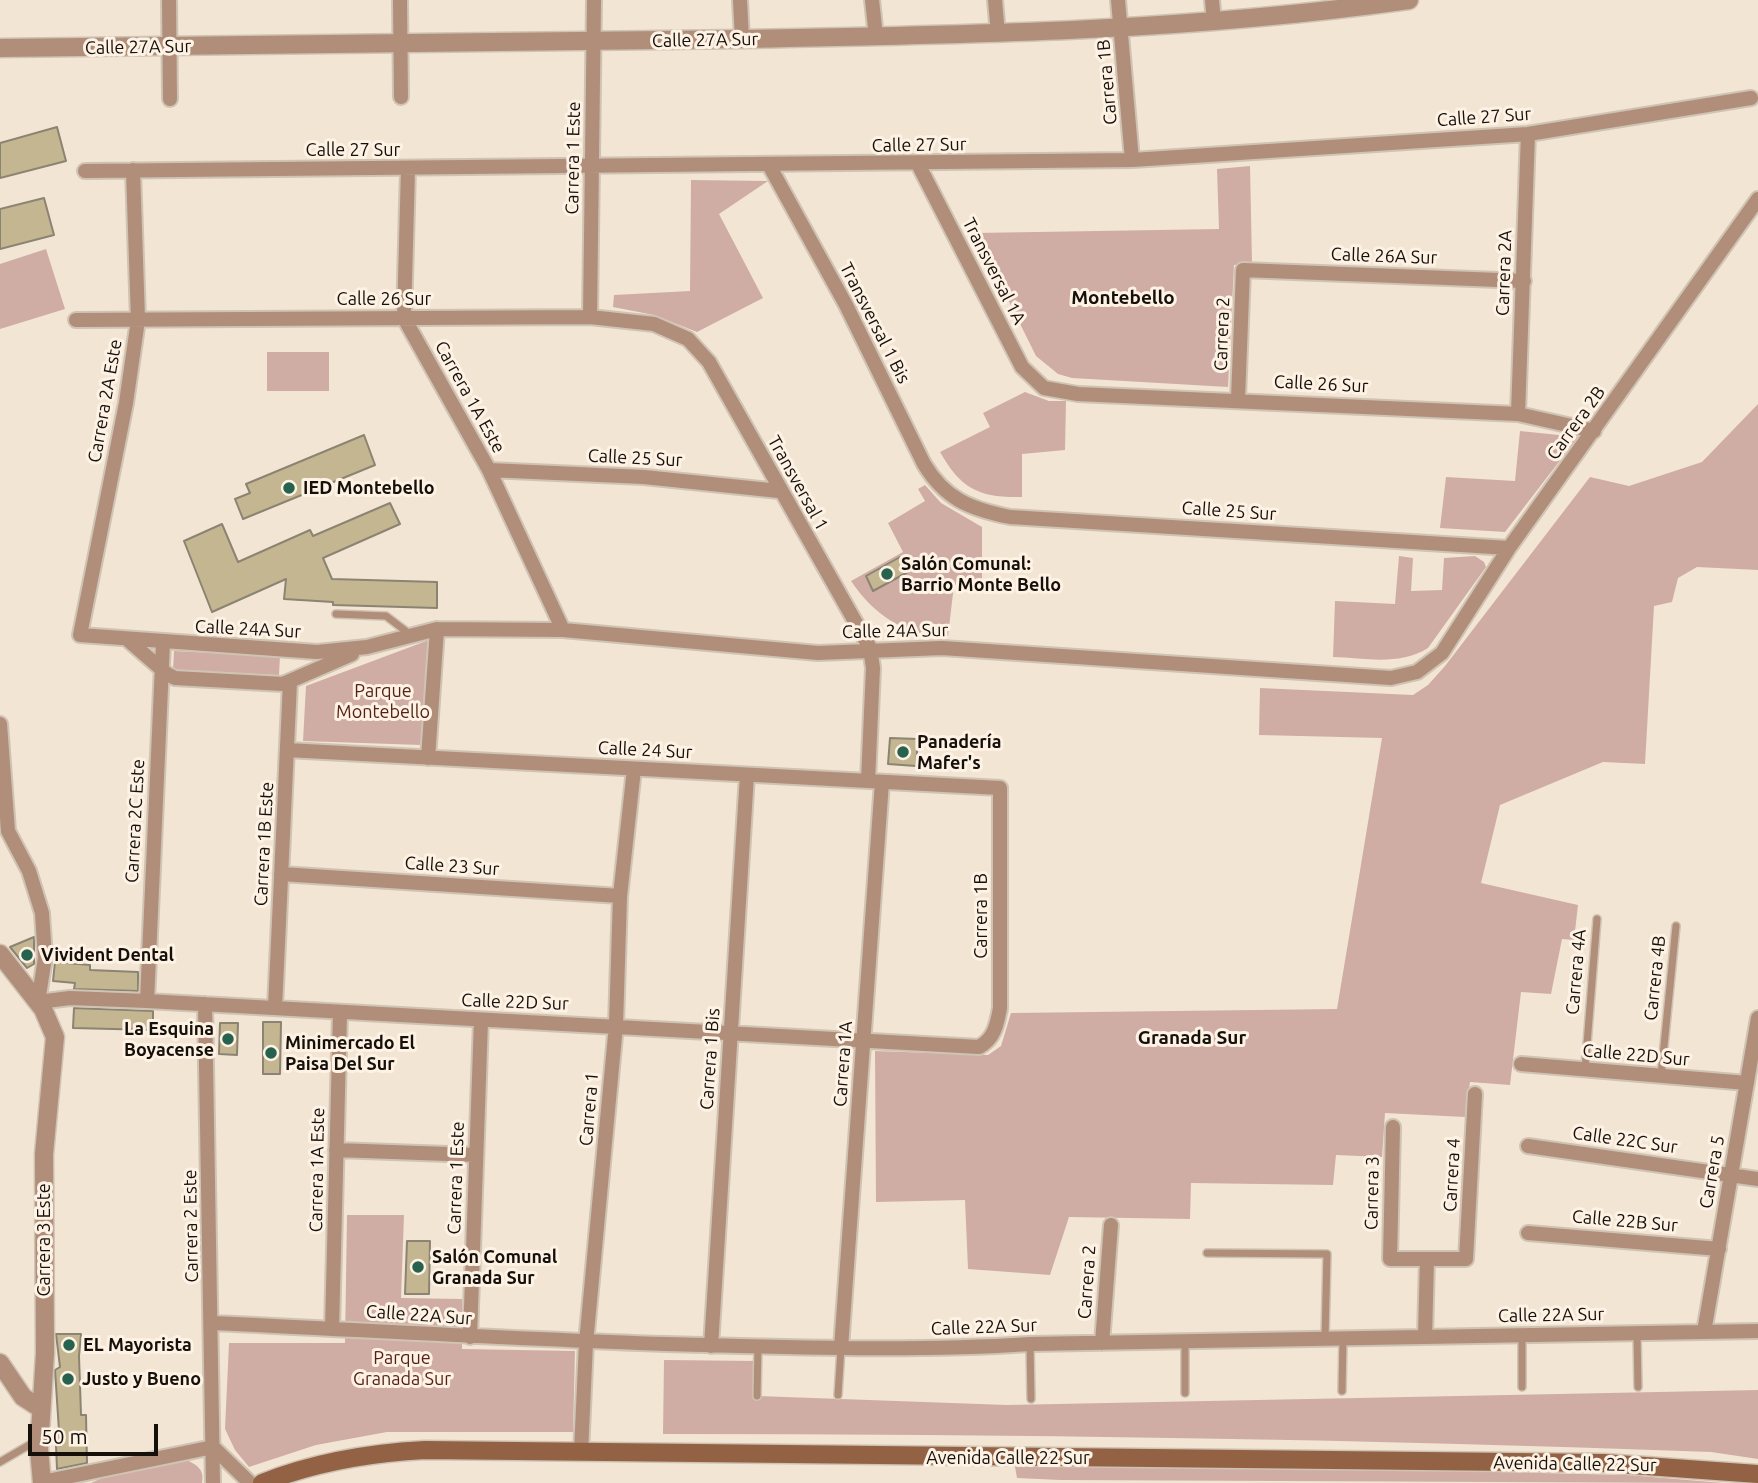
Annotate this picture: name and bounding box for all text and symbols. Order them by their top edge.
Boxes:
street label: Calle 27A Sur [652,28,758,52]
street label: Calle 27A Sur [85,35,191,59]
street label: Carrera 1B [1093,38,1121,126]
street label: Carrera 1 Este [561,101,585,215]
street label: Calle 27 Sur [1436,103,1532,131]
street label: Calle 27 Sur [871,133,967,157]
street label: Calle 27 Sur [306,139,400,161]
street label: Transversal 1A [958,214,1030,328]
street label: Carrera 2A [1492,230,1516,316]
street label: Calle 26A Sur [1330,243,1438,269]
street label: Transversal 1 Bis [835,259,915,387]
district label: Montebello [1071,287,1175,309]
street label: Calle 26 Sur [337,288,431,310]
street label: Carrera 2 [1210,297,1234,371]
street label: Carrera 1A Este [430,337,510,457]
street label: Carrera 2A Este [84,338,126,464]
street label: Calle 26 Sur [1273,371,1369,397]
street label: Carrera 2B [1542,382,1610,464]
street label: Transversal 1 [763,432,833,534]
street label: Calle 25 Sur [587,445,683,471]
place label: IED Montebello [303,477,435,499]
marker: IED Montebello [281,480,297,496]
street label: Calle 25 Sur [1181,497,1277,525]
place label: Salón Comunal: Barrio Monte Bello [901,553,1061,596]
marker: Salón Comunal: Barrio Monte Bello [879,566,895,582]
street label: Calle 24A Sur [194,615,302,643]
street label: Calle 24A Sur [842,619,948,643]
park label: Parque Montebello [336,680,430,722]
place label: Panadería Mafer's [917,731,1001,774]
street label: Calle 24 Sur [597,737,693,763]
marker: Panadería Mafer's [895,744,911,760]
street label: Carrera 2C Este [121,758,149,884]
street label: Carrera 1B Este [250,781,278,907]
street label: Calle 23 Sur [404,852,500,880]
street label: Carrera 1B [970,873,992,959]
street label: Carrera 4A [1561,928,1591,1016]
street label: Carrera 4B [1640,934,1670,1022]
place label: Vivident Dental [41,944,174,966]
marker: Vivident Dental [19,947,35,963]
street label: Calle 22D Sur [461,989,569,1015]
street label: Carrera 1 Bis [696,1007,724,1111]
place label: La Esquina Boyacense [124,1018,214,1060]
street label: Carrera 1A [829,1020,857,1108]
district label: Granada Sur [1138,1027,1246,1049]
marker: La Esquina Boyacense [220,1031,236,1047]
place label: Minimercado El Paisa Del Sur [285,1032,415,1074]
street label: Calle 22D Sur [1582,1040,1690,1070]
marker: Minimercado El Paisa Del Sur [263,1045,279,1061]
street label: Carrera 1 [575,1071,603,1147]
street label: Carrera 1A Este [305,1107,329,1233]
street label: Carrera 1 Este [443,1121,469,1235]
street label: Calle 22C Sur [1571,1122,1679,1158]
street label: Carrera 5 [1695,1134,1729,1210]
street label: Carrera 4 [1439,1137,1465,1213]
street label: Carrera 3 [1361,1156,1383,1230]
street label: Carrera 2 Este [179,1169,203,1283]
street label: Carrera 3 Este [33,1183,55,1297]
street label: Calle 22B Sur [1571,1206,1679,1236]
street label: Carrera 2 [1074,1244,1100,1320]
place label: Salón Comunal Granada Sur [432,1246,557,1288]
marker: Salón Comunal Granada Sur [410,1259,426,1275]
street label: Calle 22A Sur [365,1301,473,1329]
street label: Calle 22A Sur [1498,1303,1604,1327]
street label: Calle 22A Sur [930,1314,1038,1340]
place label: EL Mayorista [83,1334,192,1356]
marker: EL Mayorista [61,1337,77,1353]
park label: Parque Granada Sur [353,1347,451,1390]
place label: Justo y Bueno [82,1368,201,1390]
marker: Justo y Bueno [60,1371,76,1387]
scale bar [32,1410,161,1454]
text: 50 m [41,1424,88,1448]
street label: Avenida Calle 22 Sur [926,1447,1090,1469]
street label: Avenida Calle 22 Sur [1493,1452,1657,1476]

